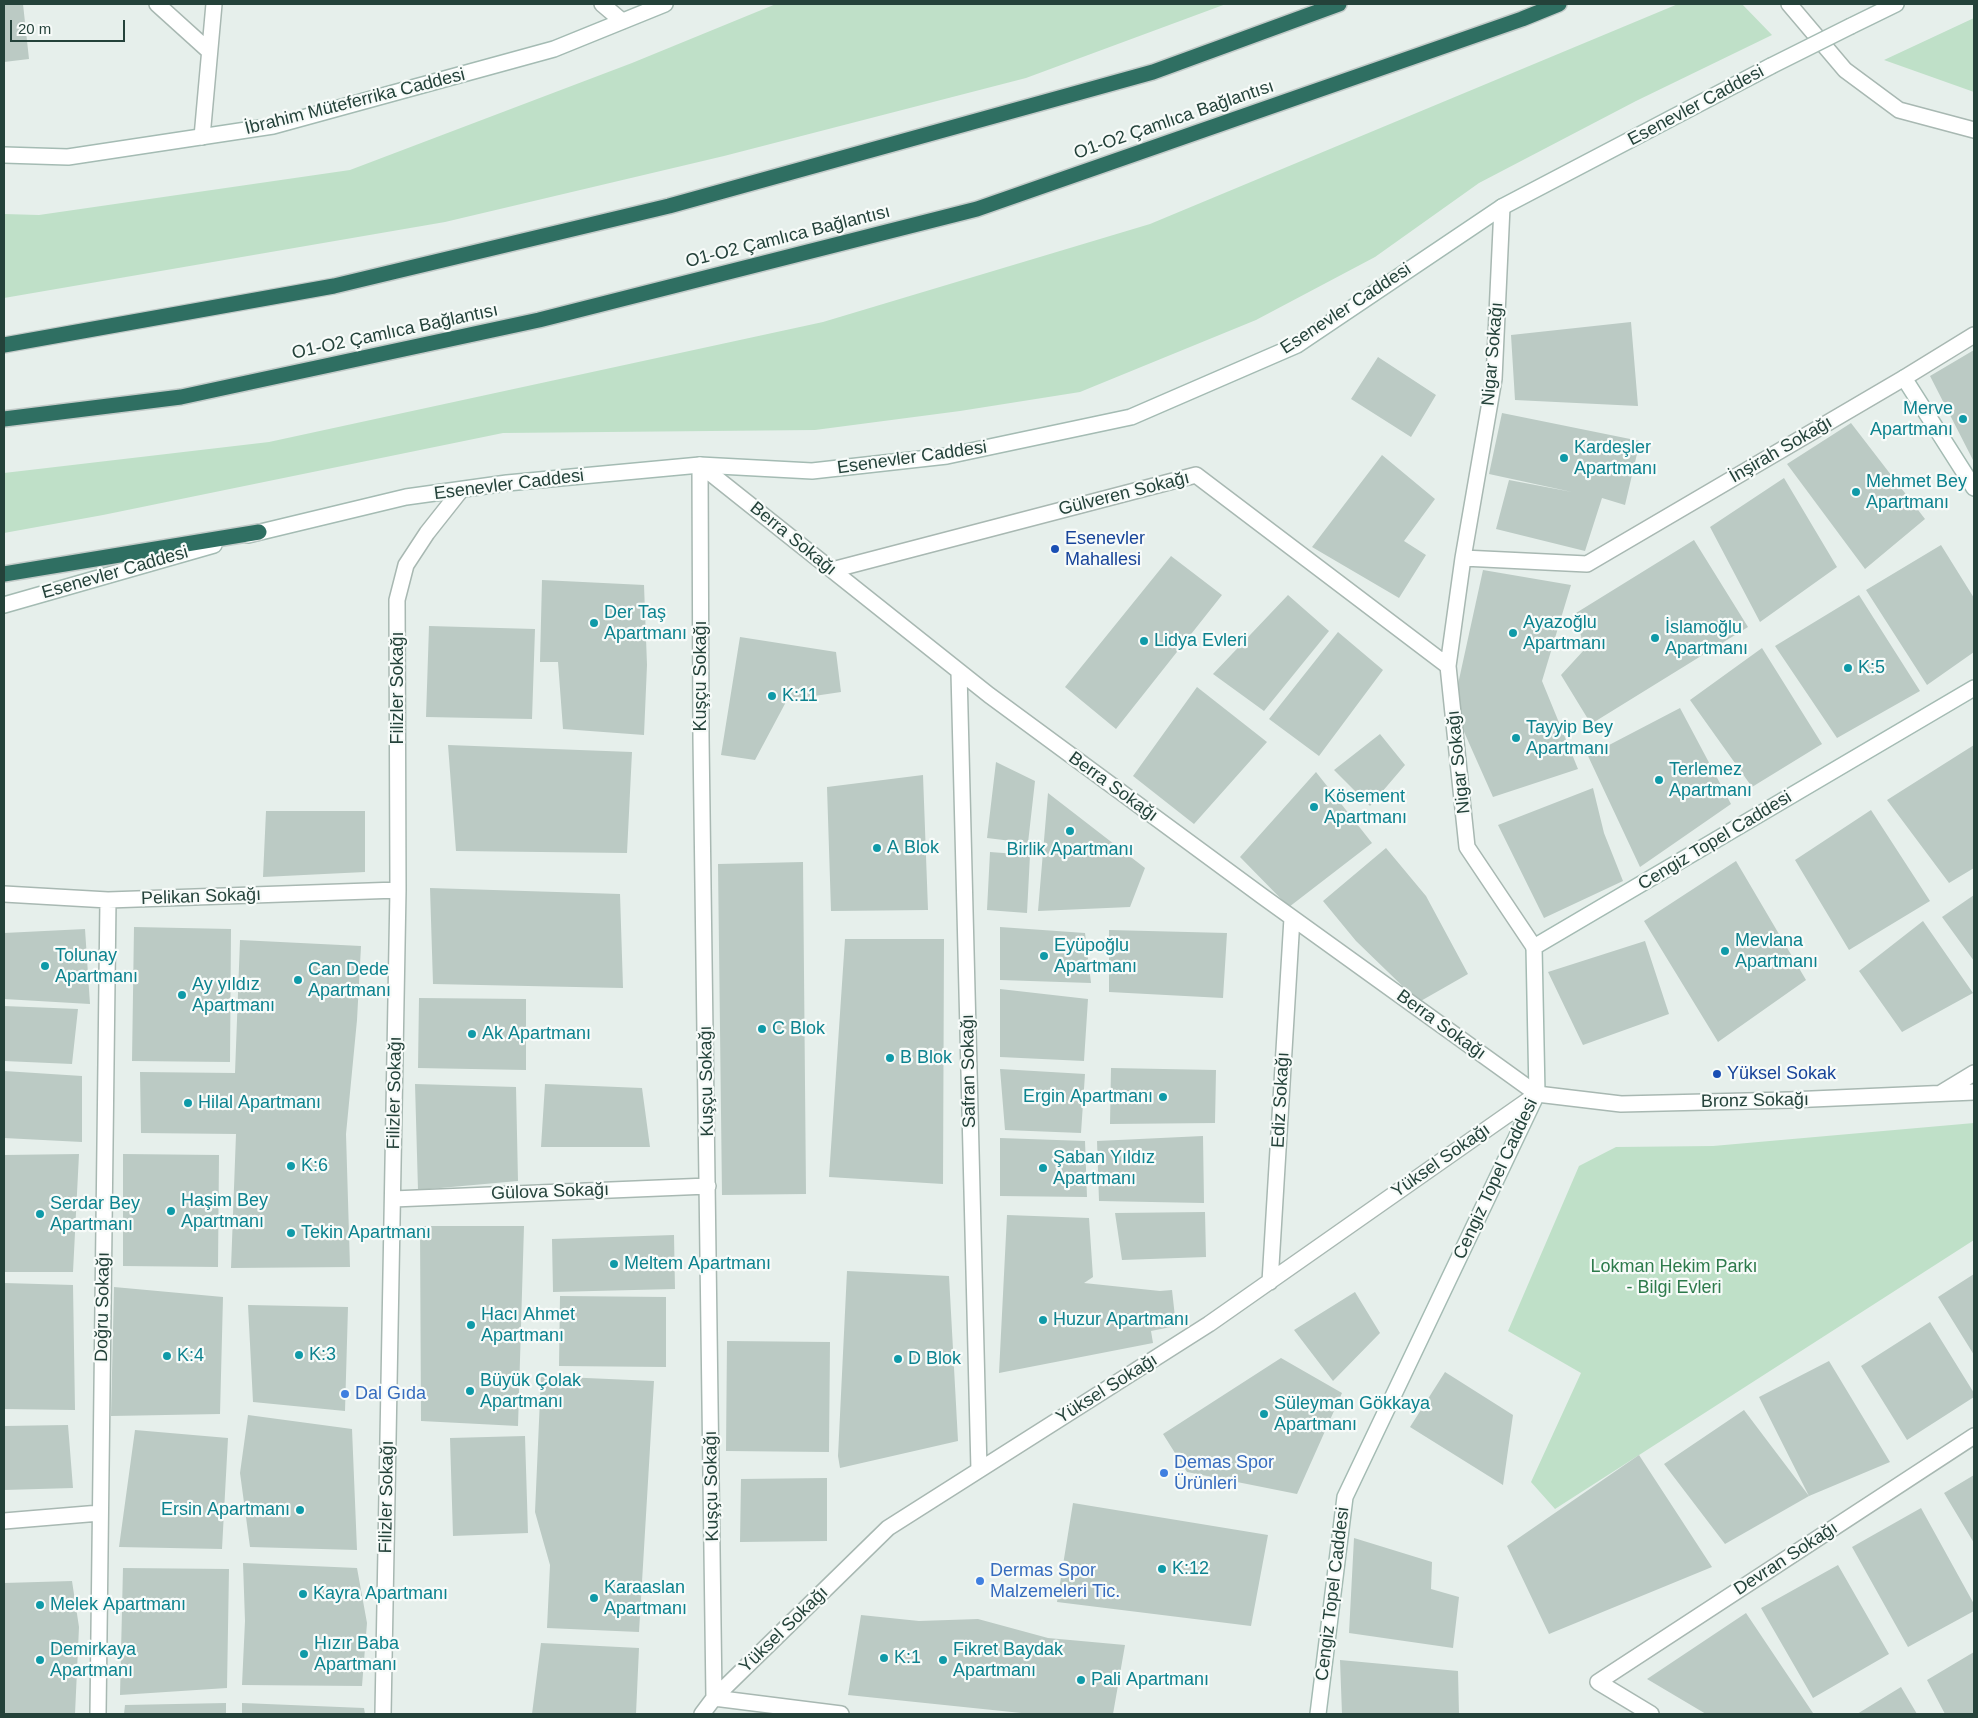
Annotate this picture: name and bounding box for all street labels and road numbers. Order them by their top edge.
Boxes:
street label: Esenevler Caddesi [1624,61,1768,151]
street label: İbrahim Müteferrika Caddesi [243,64,467,140]
street label: O1-O2 Çamlıca Bağlantısı [1071,76,1277,164]
street label: O1-O2 Çamlıca Bağlantısı [683,201,893,273]
street label: Esenevler Caddesi [1277,259,1415,359]
street label: O1-O2 Çamlıca Bağlantısı [290,300,500,364]
street label: Nigar Sokağı [1478,301,1508,407]
street label: İnşirah Sokağı [1726,412,1836,488]
street label: Esenevler Caddesi [836,437,988,479]
street label: Esenevler Caddesi [433,465,585,505]
street label: Gülveren Sokağı [1056,467,1192,521]
street label: Berra Sokağı [745,498,841,580]
street label: Esenevler Caddesi [39,542,191,604]
street label: Kuşçu Sokağı [690,620,712,732]
street label: Filizler Sokağı [387,631,409,745]
street label: Nigar Sokağı [1443,709,1475,815]
street label: Berra Sokağı [1064,747,1162,827]
street label: Cengiz Topel Caddesi [1634,787,1796,895]
street label: Pelikan Sokağı [141,884,261,910]
street label: Berra Sokağı [1392,985,1490,1065]
street label: Safran Sokağı [957,1014,981,1128]
street label: Kuşçu Sokağı [695,1025,719,1137]
street label: Filizler Sokağı [383,1036,407,1150]
street label: Ediz Sokağı [1268,1051,1294,1149]
street label: Bronz Sokağı [1701,1089,1809,1113]
street label: Cengiz Topel Caddesi [1449,1095,1543,1263]
street label: Yüksel Sokağı [1388,1119,1494,1203]
street label: Gülova Sokağı [491,1179,609,1205]
street label: Doğru Sokağı [91,1252,115,1362]
street label: Yüksel Sokağı [1052,1349,1162,1429]
street label: Kuşçu Sokağı [700,1430,724,1542]
street label: Filizler Sokağı [375,1440,399,1554]
street label: Cengiz Topel Caddesi [1312,1506,1354,1682]
street label: Devran Sokağı [1730,1518,1842,1600]
street label: Yüksel Sokağı [735,1582,833,1678]

